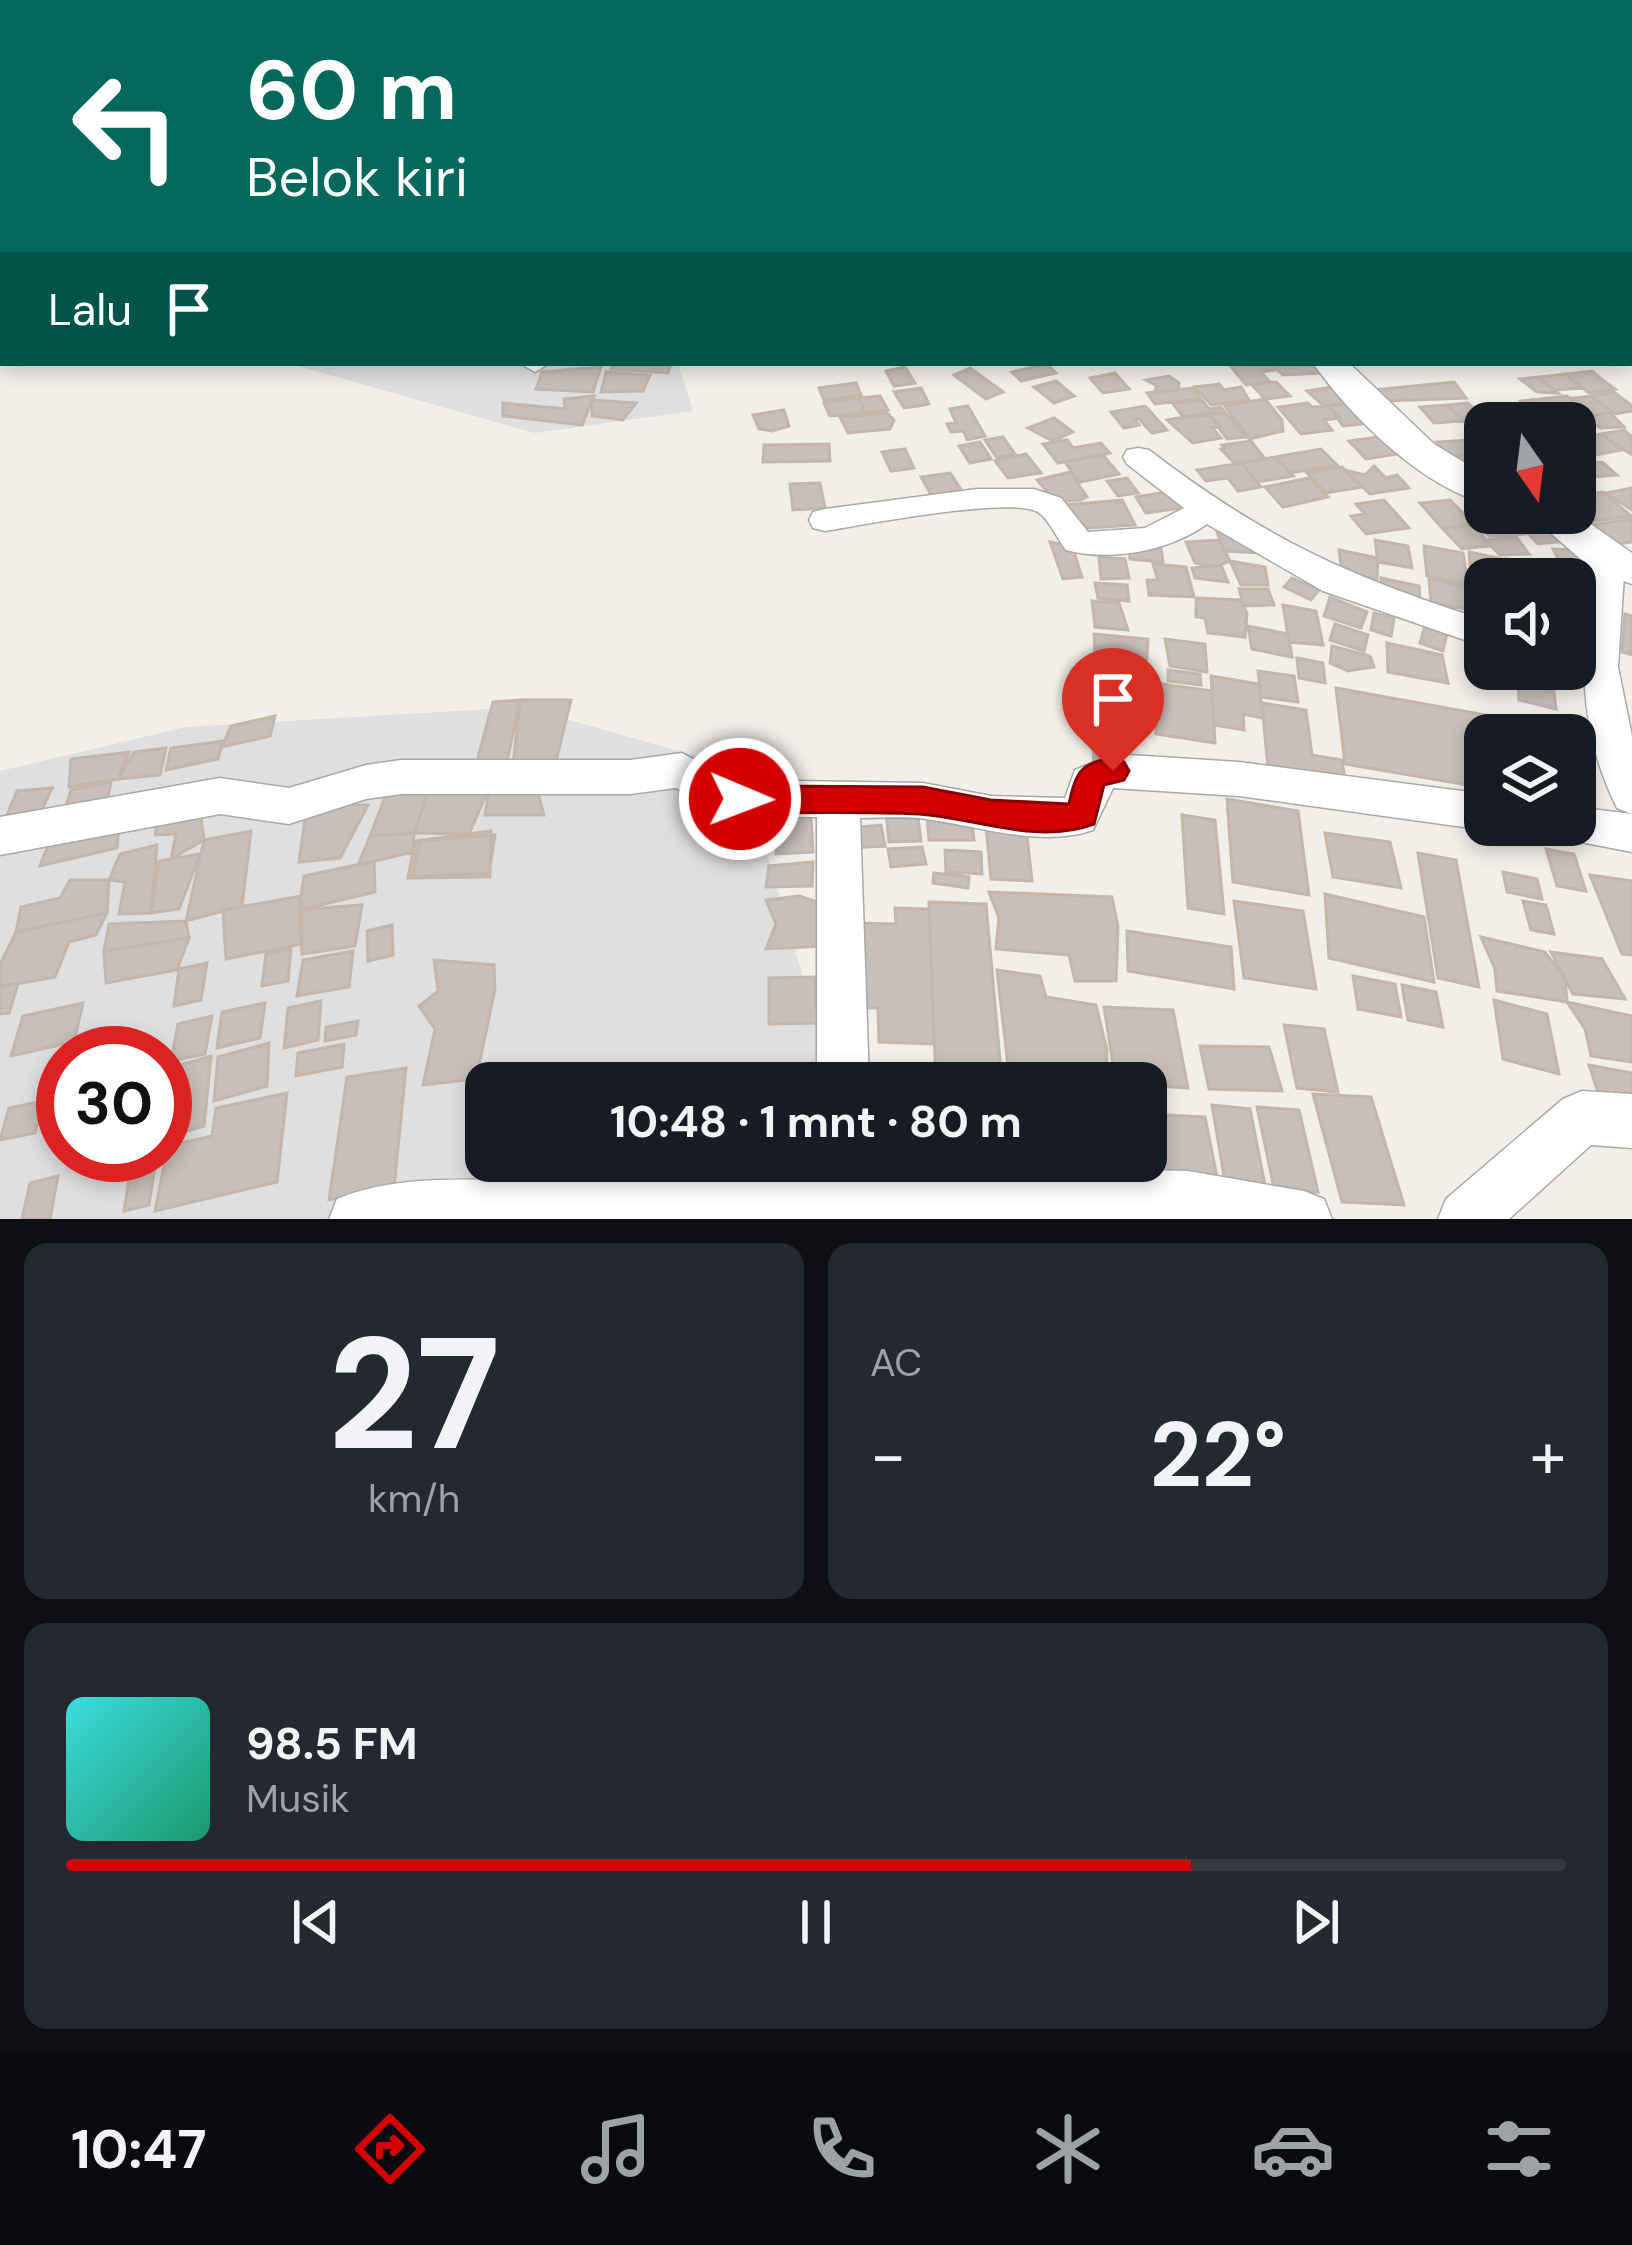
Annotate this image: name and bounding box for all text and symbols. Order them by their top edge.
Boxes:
text: 60 m [246,36,457,145]
icon: left [48,48,204,204]
text: Belok kiri [246,142,468,213]
icon: arrive [156,276,222,342]
text: Lalu [48,280,132,339]
north arrow [1464,402,1596,534]
map controls [1464,402,1596,846]
button: sound [1464,558,1596,690]
pin [1062,648,1164,771]
icon: arrive [1080,666,1146,732]
button: layers [1464,714,1596,846]
position arrow [677,736,803,862]
speed limit sign: 30 [36,1026,192,1182]
text: 10:48 · 1 mnt · 80 m [610,1092,1022,1151]
text: 27 [328,1293,500,1496]
text: AC [870,1337,922,1388]
text: 22° [1150,1397,1286,1514]
text: − [870,1413,906,1498]
text: + [1530,1413,1566,1498]
text: km/h [368,1473,460,1524]
text: 98.5 FM [246,1714,418,1773]
text: Musik [246,1773,350,1824]
icon: previous [283,1889,349,1955]
icon: pause [783,1889,849,1955]
icon: next [1283,1889,1349,1955]
icon: directions [348,2107,432,2191]
icon: music [574,2107,658,2191]
icon: phone [800,2107,884,2191]
icon: climate [1026,2107,1110,2191]
icon: car [1251,2107,1335,2191]
icon: filters [1477,2107,1561,2191]
text: 10:47 [71,2114,206,2185]

